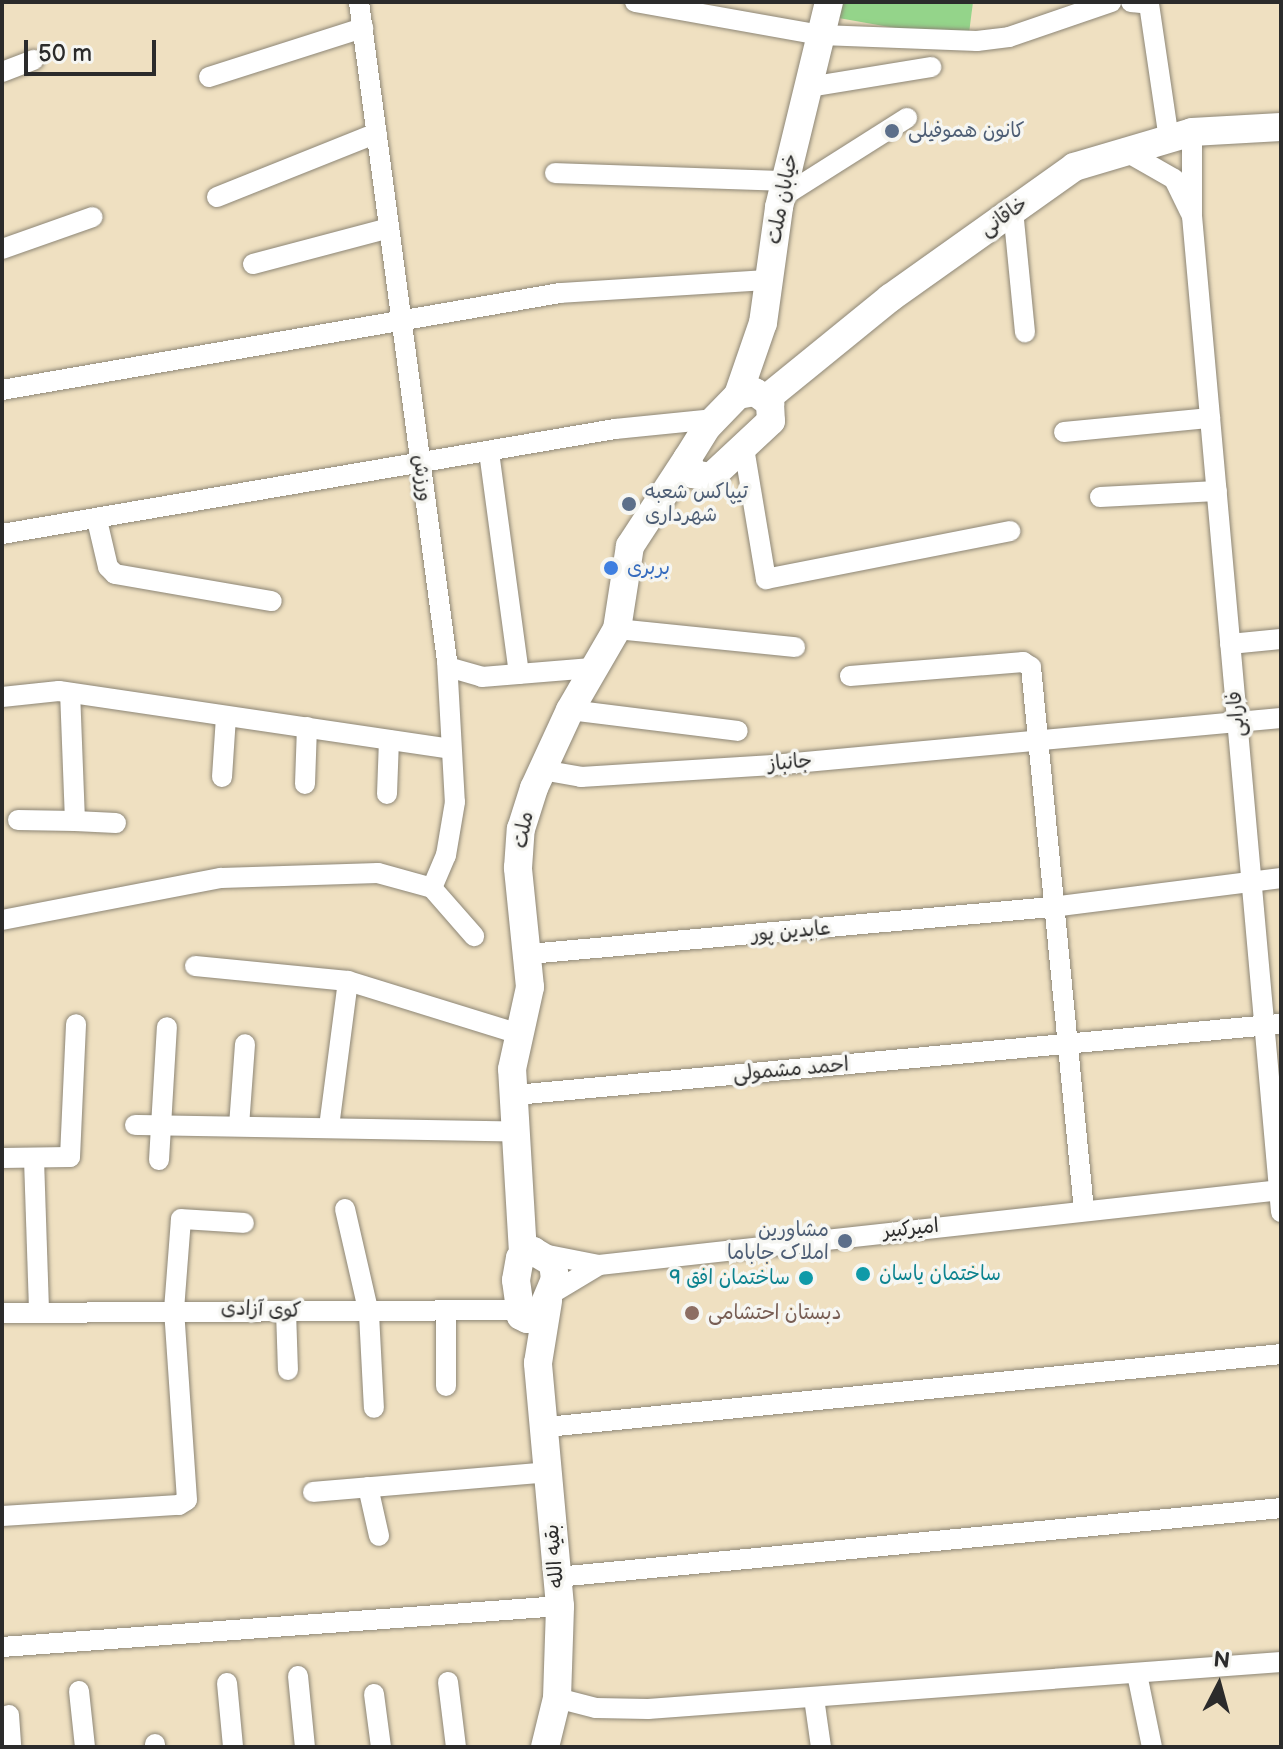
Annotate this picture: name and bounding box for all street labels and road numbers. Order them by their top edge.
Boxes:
street label: خیابان ملت [762,152,804,246]
street label: خاقانی [976,192,1032,242]
street label: ورزش [407,453,437,503]
street label: فارابی [1223,690,1251,738]
street label: جانباز [767,749,813,777]
street label: ملت [509,810,539,850]
street label: عابدین پور [750,917,832,947]
street label: احمد مشمولی [732,1053,850,1087]
street label: امیرکبیر [882,1214,940,1244]
street label: کوی آزادی [220,1297,302,1323]
street label: بقیه الله [540,1523,570,1589]

